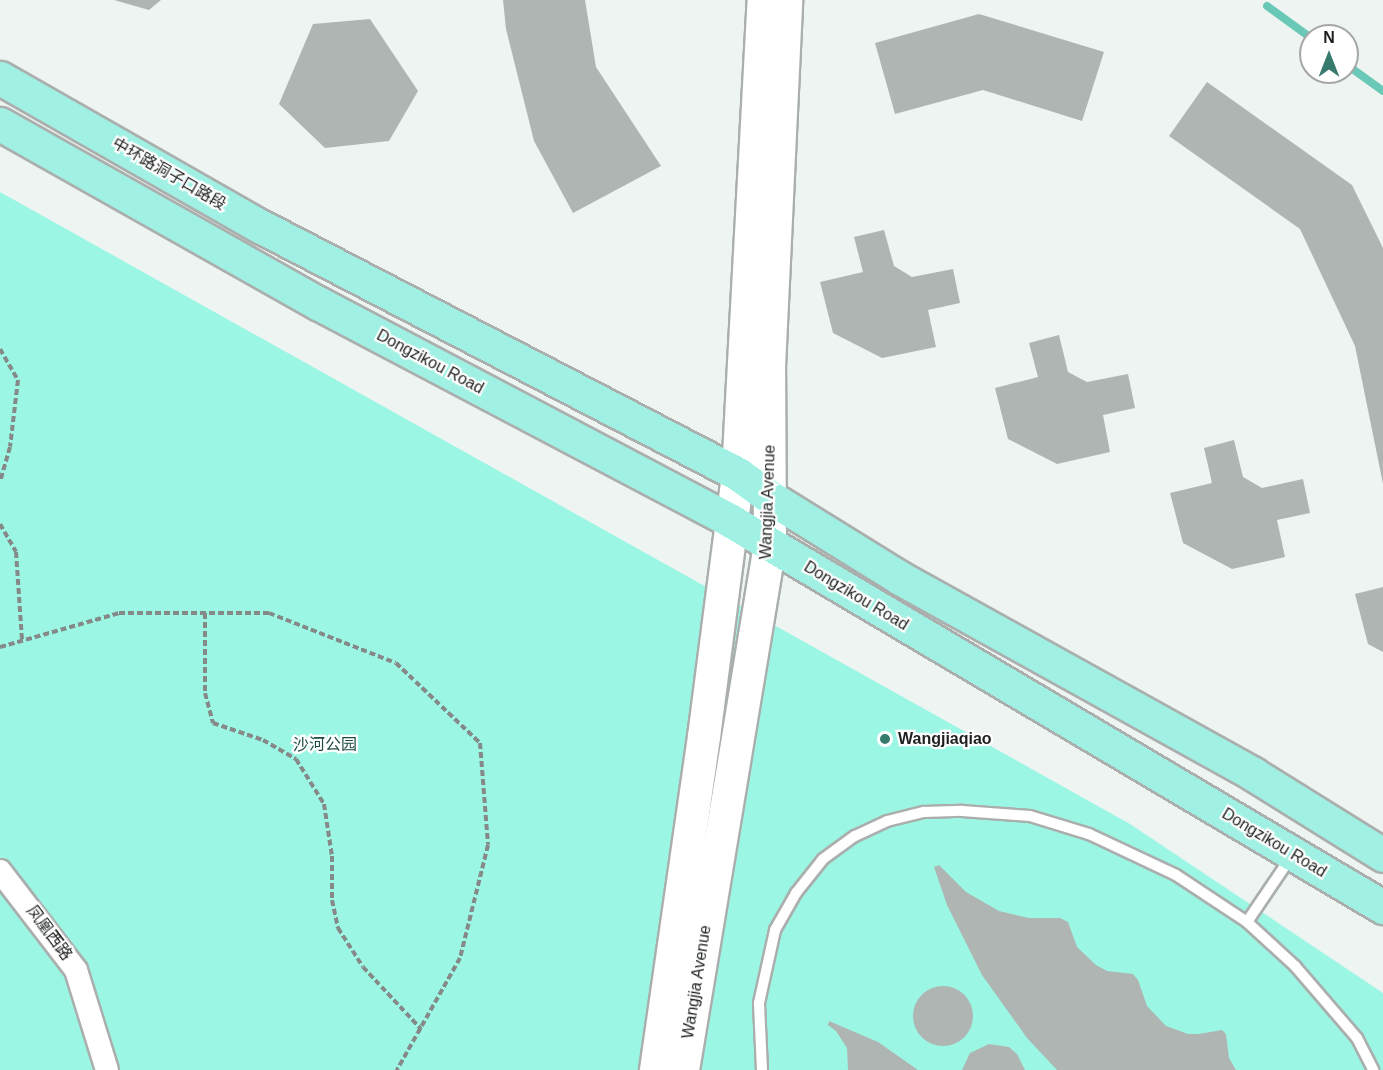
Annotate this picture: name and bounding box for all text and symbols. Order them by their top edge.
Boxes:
north arrow [1299,24,1359,84]
text: N [1323,29,1335,46]
street label: 中环路洞子口路段 [109,134,229,214]
street label: Dongzikou Road [373,326,487,398]
street label: Wangjia Avenue [756,444,780,560]
street label: Dongzikou Road [800,557,912,635]
place label: Wangjiaqiao [898,729,992,749]
marker: Wangjiaqiao [876,730,894,748]
park label: 沙河公园 [293,735,357,755]
street label: Dongzikou Road [1218,804,1330,882]
street label: 凤凰西路 [22,902,76,964]
street label: Wangjia Avenue [678,923,716,1041]

